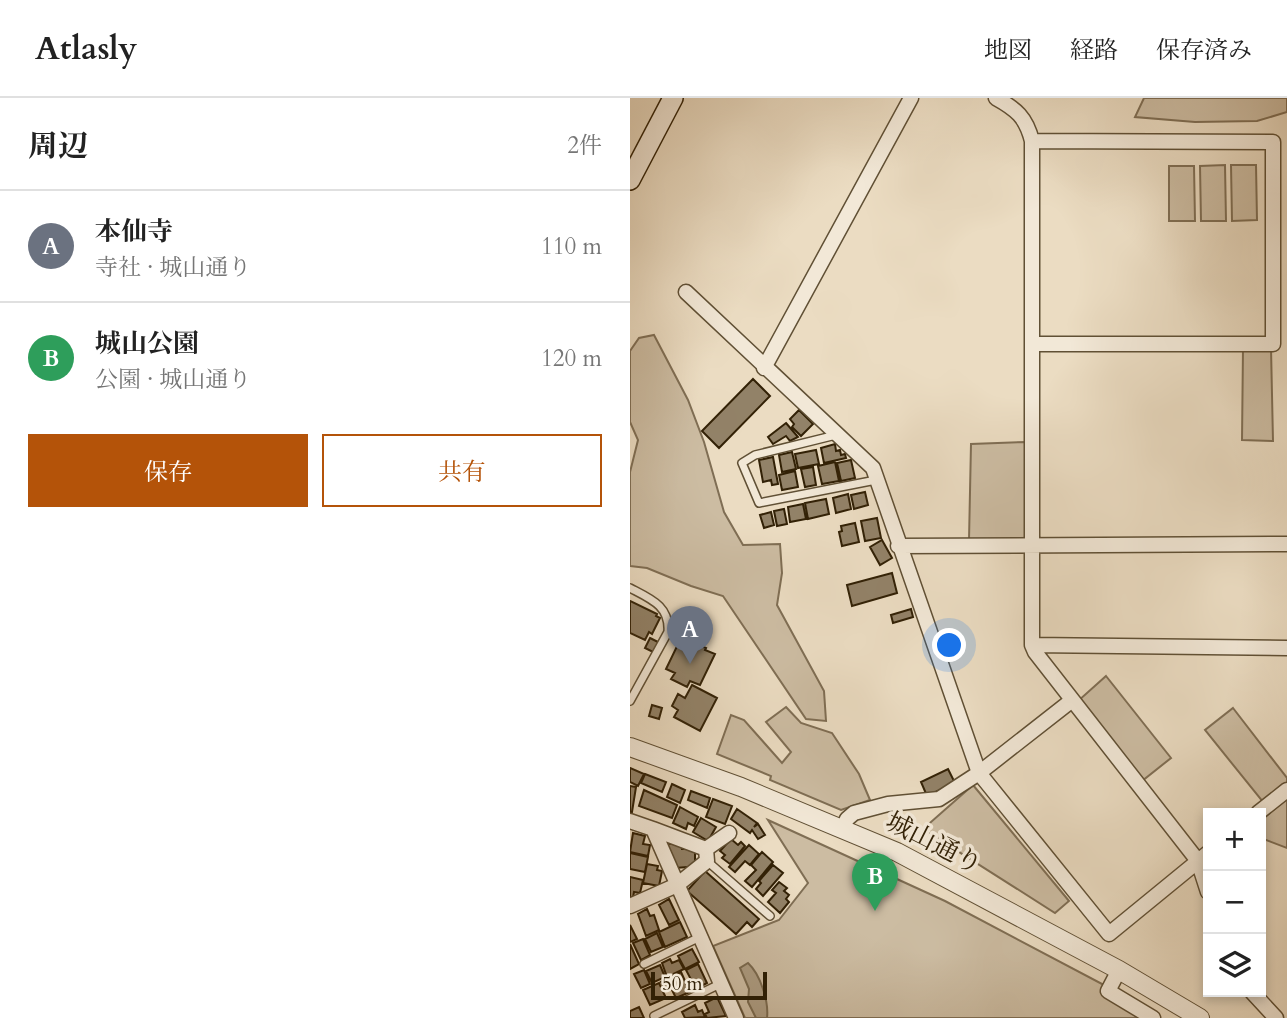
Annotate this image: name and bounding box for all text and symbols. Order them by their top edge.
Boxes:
text: Atlasly [35,26,137,71]
text: 地図 [984,34,1032,67]
text: 経路 [1070,34,1118,67]
text: 保存済み [1156,34,1252,67]
text: 周辺 [28,126,88,167]
text: 2件 [567,130,602,161]
text: 本仙寺 [95,214,173,249]
text: A [42,231,60,262]
text: 110 m [541,231,602,262]
text: 寺社 · 城山通り [95,252,251,283]
text: 城山公園 [95,326,199,361]
text: B [43,343,59,374]
text: 120 m [541,343,602,374]
text: 公園 · 城山通り [95,364,251,395]
button: 保存 [28,434,308,507]
button: 共有 [322,434,602,507]
pin: A [667,606,713,664]
your location [932,628,966,662]
street label: 城山通り [880,804,988,882]
map controls [1203,808,1266,997]
button: + [1203,808,1266,871]
pin: B [852,853,898,911]
button: − [1203,871,1266,934]
button: layers [1203,934,1266,997]
scale bar [651,969,766,1001]
text: 50 m [662,971,703,997]

